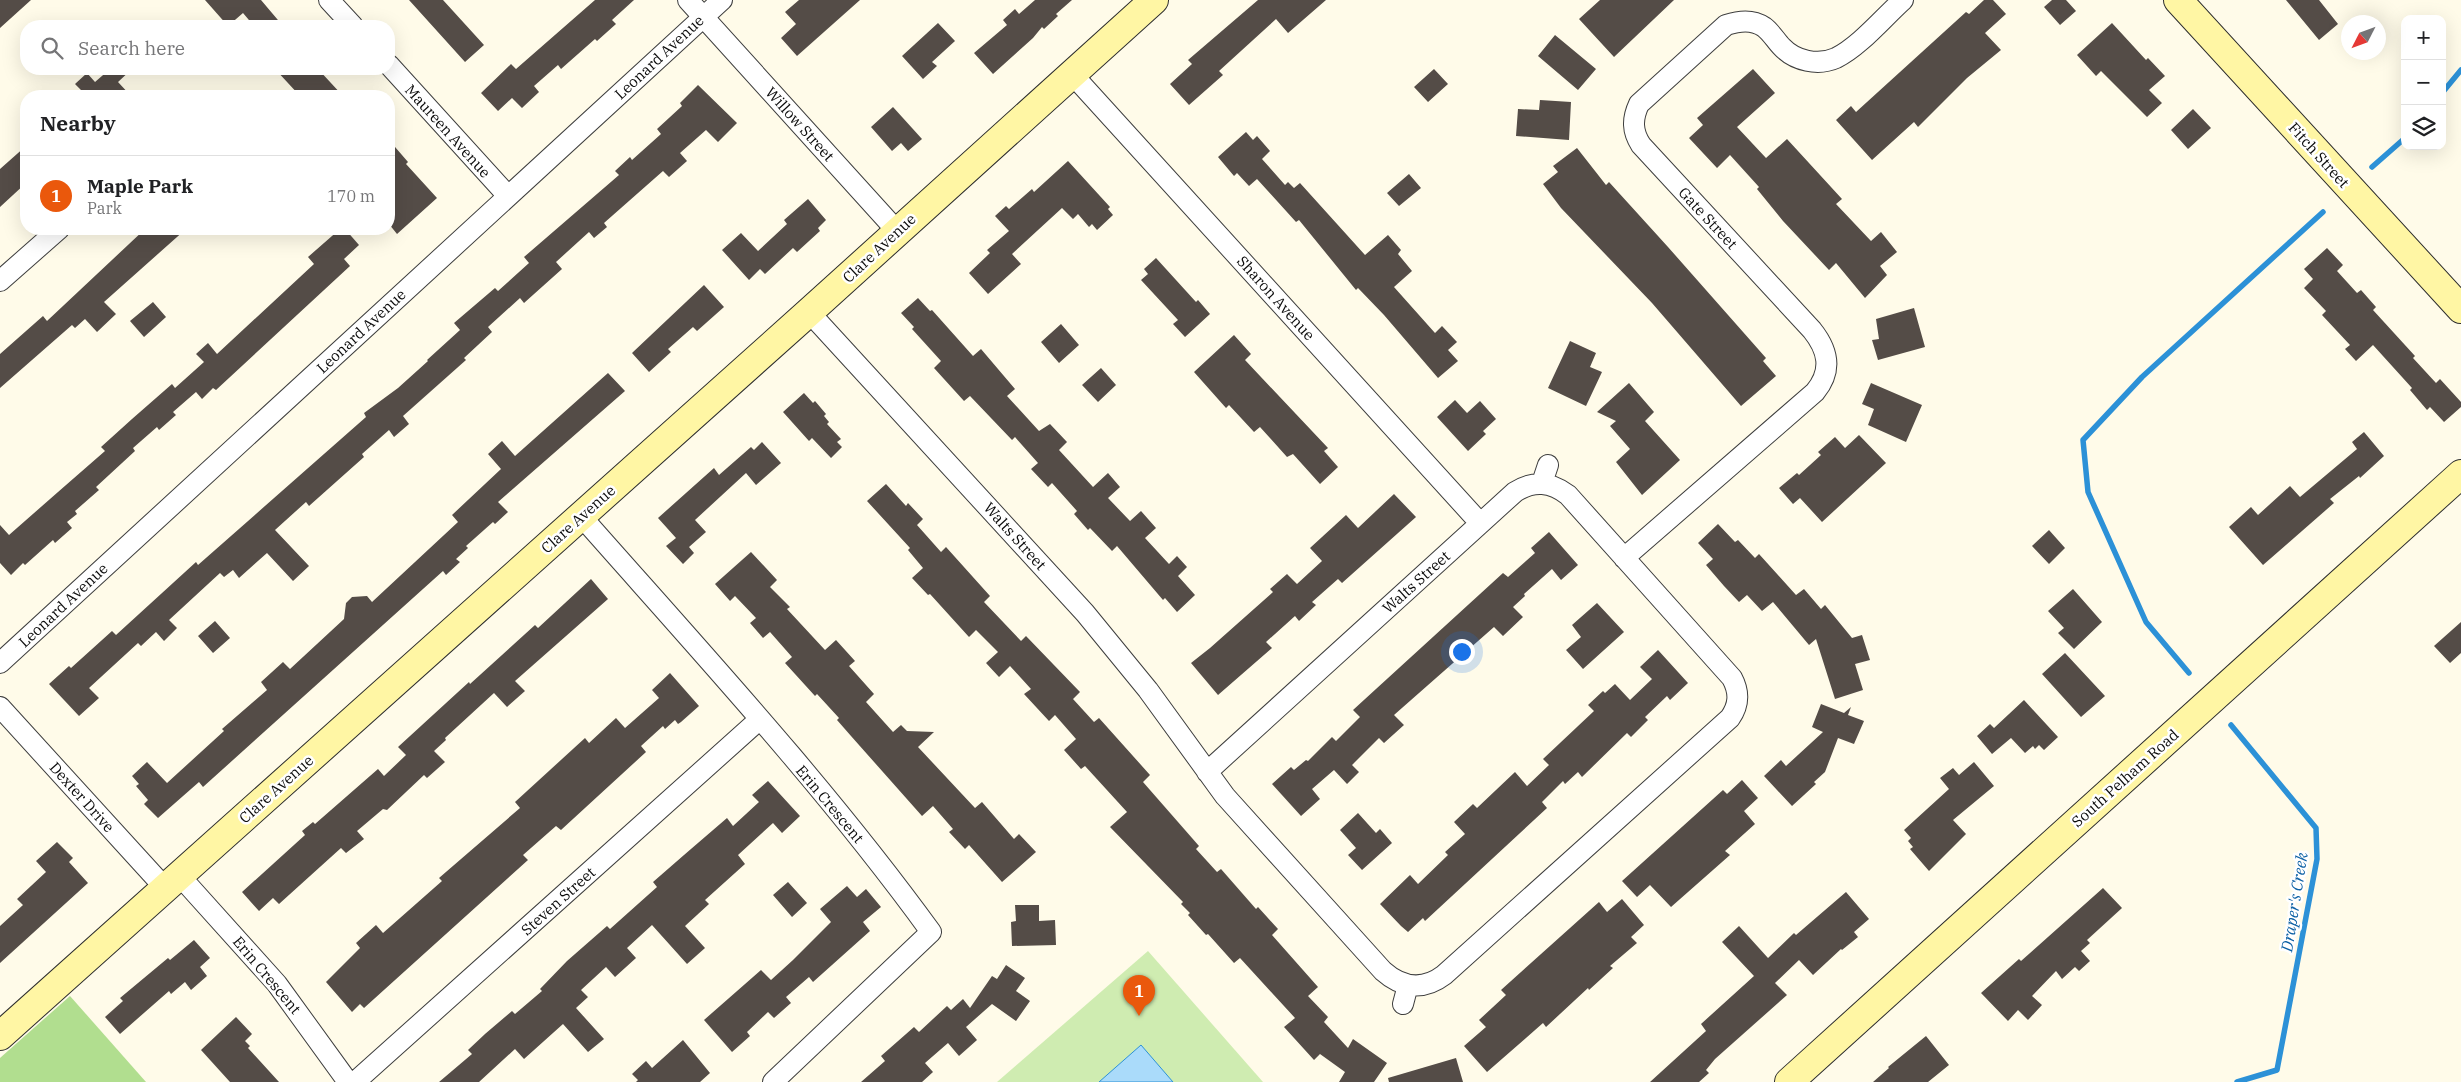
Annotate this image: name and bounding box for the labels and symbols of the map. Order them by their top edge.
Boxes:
street label: Leonard Avenue [610,11,708,103]
north arrow [2341,15,2386,60]
street label: Maureen Avenue [401,80,495,182]
street label: Willow Street [762,83,838,165]
street label: Fitch Street [2285,118,2353,192]
street label: Gate Street [1674,183,1742,253]
street label: Clare Avenue [838,209,920,287]
street label: Sharon Avenue [1233,252,1319,344]
street label: Leonard Avenue [312,285,410,377]
street label: Clare Avenue [537,481,619,557]
street label: Walts Street [980,498,1050,574]
street label: Walts Street [1378,547,1454,617]
street label: Leonard Avenue [14,559,112,651]
your location [1449,639,1475,665]
street label: South Pelham Road [2068,725,2182,831]
street label: Clare Avenue [235,751,317,827]
street label: Dexter Drive [45,758,119,836]
street label: Erin Crescent [792,761,868,847]
water label: Draper's Creek [2276,850,2312,954]
street label: Steven Street [517,863,599,939]
street label: Erin Crescent [229,932,305,1018]
pin: 1 [1123,975,1155,1016]

